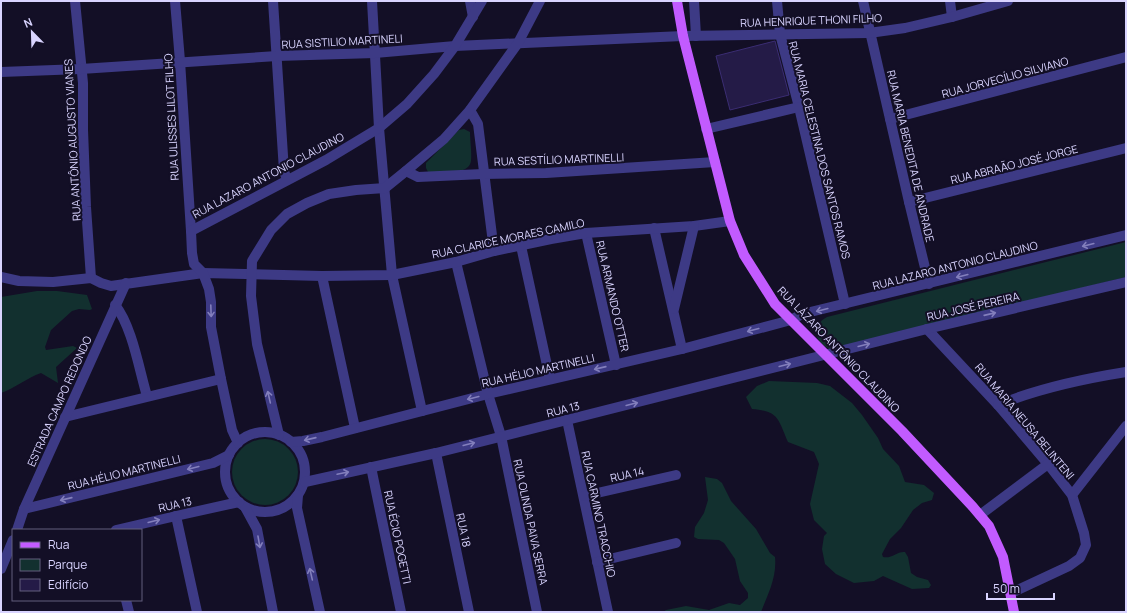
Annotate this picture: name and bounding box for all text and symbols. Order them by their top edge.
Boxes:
street label: RUA HENRIQUE THONI FILHO [740,10,882,30]
north arrow [12,12,52,52]
text: N [21,14,35,31]
street label: RUA SISTILIO MARTINELI [281,30,403,52]
street label: RUA MARIA CELESTINA DOS SANTOS RAMOS [786,40,854,261]
street label: RUA ULISSES LILOT FILHO [160,53,182,181]
street label: RUA JORVECÍLIO SILVIANO [940,53,1070,101]
street label: RUA ANTÔNIO AUGUSTO VIANES [60,58,84,221]
street label: RUA MARIA BENEDITA DE ANDRADE [884,69,938,243]
street label: RUA LAZARO ANTONIO CLAUDINO [190,129,346,221]
street label: RUA ABRAÃO JOSÉ JORGE [949,141,1079,187]
street label: RUA SESTÍLIO MARTINELLI [494,149,624,169]
street label: RUA CLARICE MORAES CAMILO [430,214,586,262]
street label: RUA LAZARO ANTONIO CLAUDINO [871,237,1039,293]
street label: RUA ARMANDO OTTER [593,239,633,353]
one-way arrow [1082,241,1095,249]
one-way arrow [956,273,969,280]
street label: RUA LÁZARO ANTÔNIO CLAUDINO [775,283,903,415]
street label: RUA JOSÉ PEREIRA [925,288,1021,324]
one-way arrow [207,304,215,317]
one-way arrow [816,306,829,314]
one-way arrow [983,310,996,317]
one-way arrow [747,327,760,334]
street label: ESTRADA CAMPO REDONDO [23,333,95,469]
one-way arrow [857,340,870,348]
street label: RUA HÉLIO MARTINELLI [480,350,596,390]
one-way arrow [778,360,791,368]
street label: RUA MARIA NEUSA BELINTENI [972,360,1078,482]
one-way arrow [594,365,607,373]
one-way arrow [265,391,273,404]
one-way arrow [467,395,480,402]
street label: RUA 13 [545,398,581,420]
one-way arrow [625,399,638,407]
one-way arrow [304,436,317,444]
one-way arrow [462,440,475,448]
street label: RUA CARMINO TRACCHIO [578,450,620,578]
street label: RUA HÉLIO MARTINELLI [66,451,182,493]
street label: RUA OLINDA PAIVA SERRA [510,458,552,586]
street label: RUA 14 [609,463,645,485]
one-way arrow [186,465,199,472]
one-way arrow [336,469,349,477]
street label: RUA ÉCIO POGETTI [381,489,415,585]
street label: RUA 13 [157,493,193,515]
one-way arrow [60,496,73,503]
street label: RUA 18 [453,512,475,548]
one-way arrow [148,516,161,524]
legend [12,529,142,601]
one-way arrow [255,535,263,548]
text: Rua [48,536,69,553]
text: Parque [48,556,87,573]
one-way arrow [307,568,315,581]
scale bar [987,575,1054,601]
text: Edifício [48,576,88,593]
text: 50 m [993,580,1020,597]

